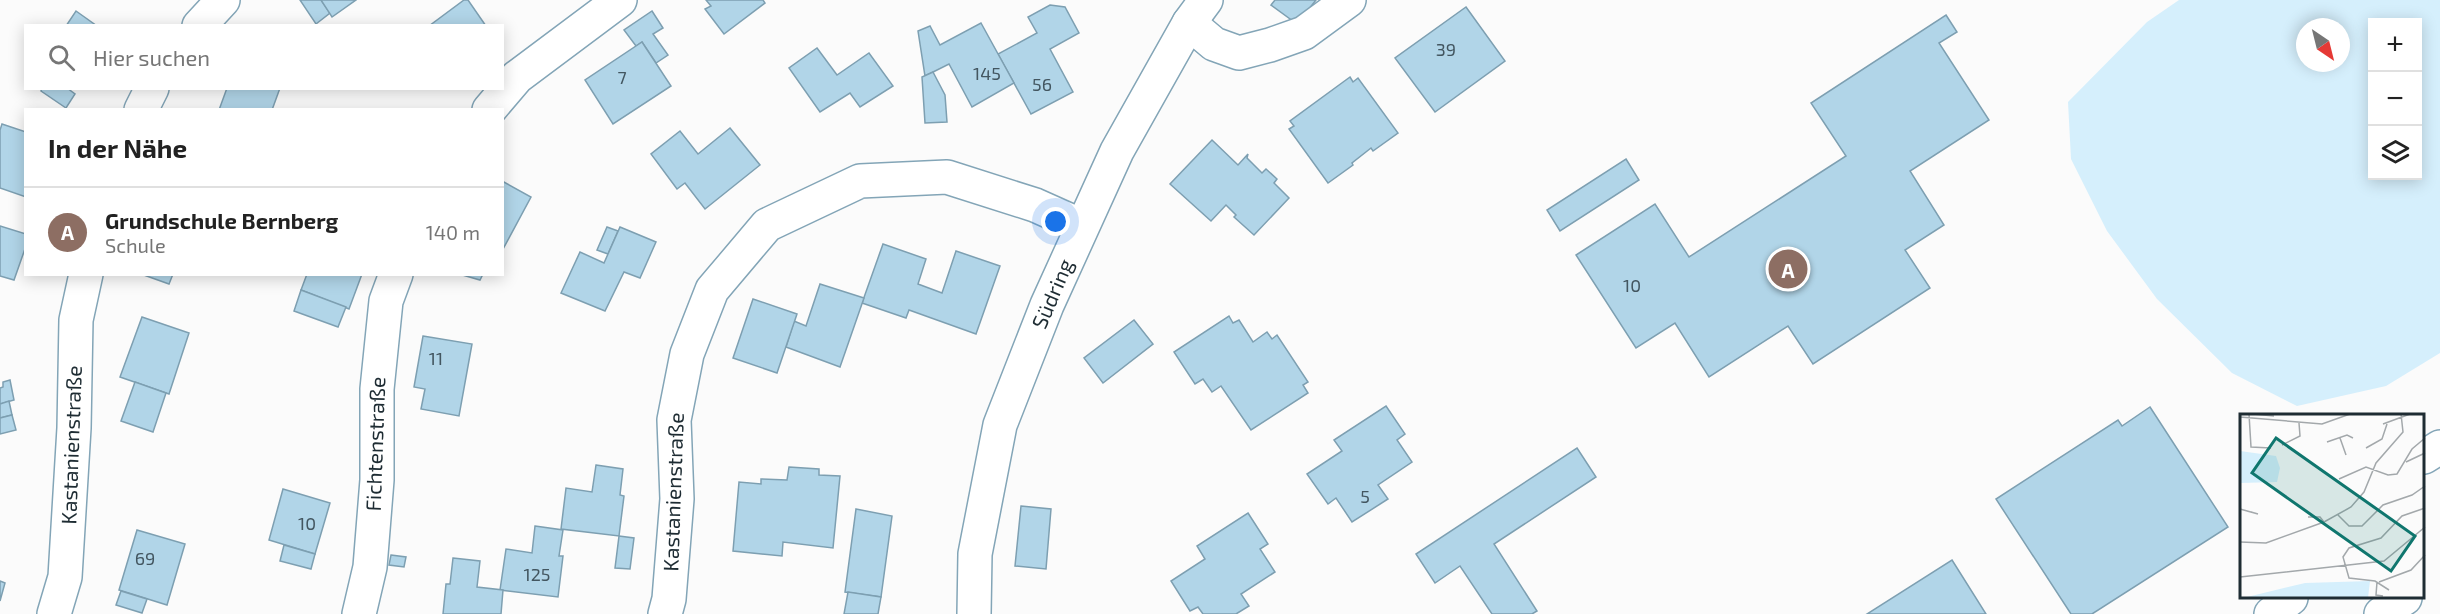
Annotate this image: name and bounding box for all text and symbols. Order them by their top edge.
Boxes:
north arrow [2296,18,2350,72]
map controls [2368,18,2422,180]
button: + [2368,18,2422,72]
search box [24,24,504,90]
house number: 39 [1436,38,1456,60]
icon: search [45,41,78,74]
text: Hier suchen [93,44,210,70]
house number: 145 [973,62,1001,84]
house number: 7 [617,66,627,88]
button: − [2368,72,2422,126]
house number: 56 [1032,73,1052,95]
button: layers [2368,126,2422,180]
text: In der Nähe [48,132,187,163]
text: Grundschule Bernberg [105,207,338,233]
your location [1041,207,1070,236]
text: A [61,220,74,244]
text: 140 m [426,220,480,244]
text: Schule [105,233,166,257]
pin: A [1768,246,1808,292]
street label: Südring [1026,255,1078,332]
house number: 10 [1623,274,1641,296]
house number: 11 [429,347,443,369]
street label: Kastanienstraße [55,365,86,525]
street label: Fichtenstraße [360,376,389,512]
street label: Kastanienstraße [657,412,688,572]
inset map [2240,414,2425,599]
house number: 5 [1360,485,1370,507]
house number: 10 [298,512,316,534]
house number: 69 [135,547,155,569]
house number: 125 [524,563,550,585]

